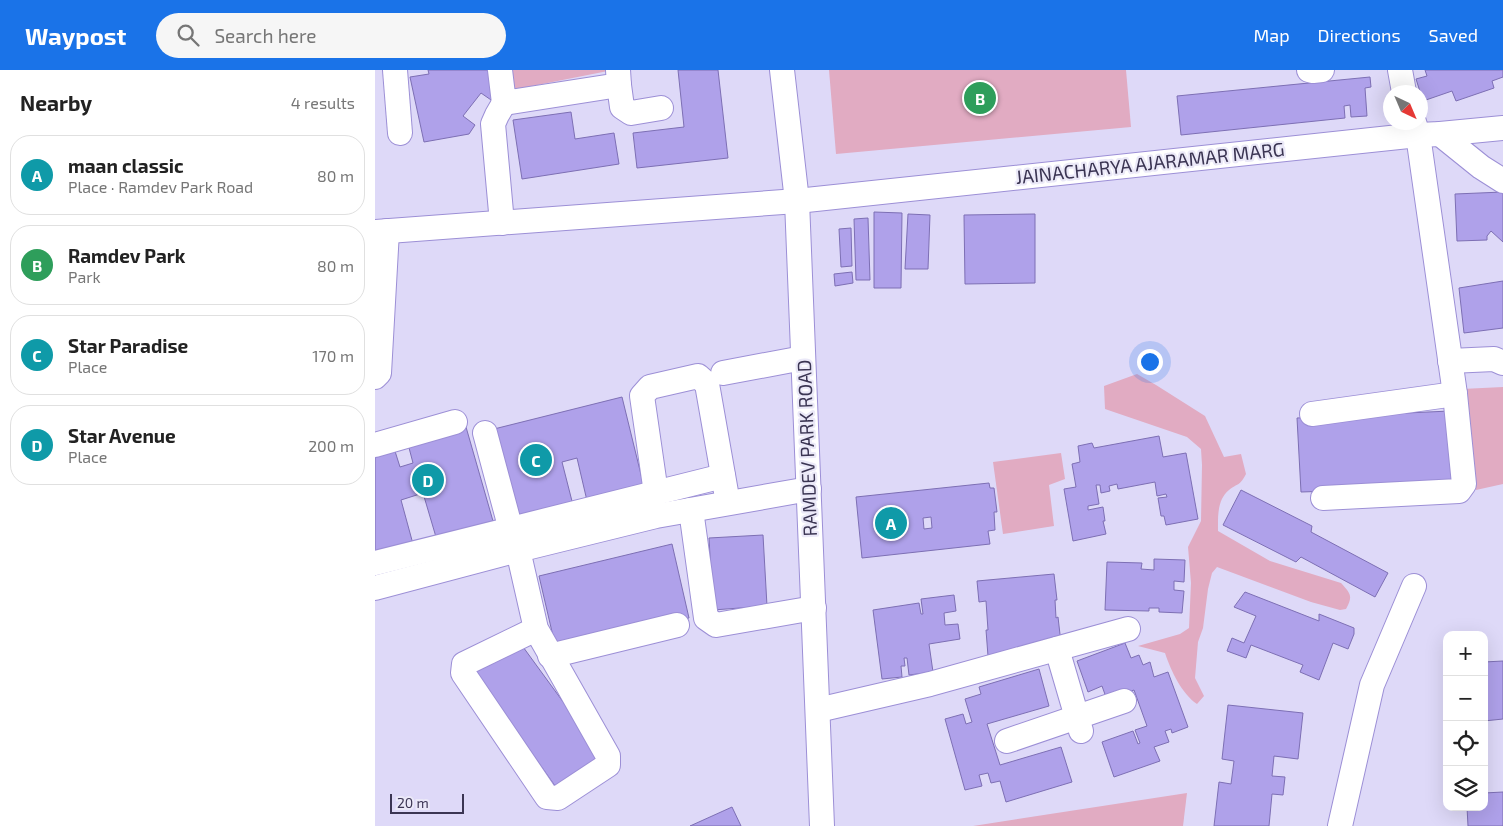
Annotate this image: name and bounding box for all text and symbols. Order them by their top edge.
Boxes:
search box [156,13,506,58]
text: Waypost [25,21,126,50]
icon: search [174,21,202,49]
text: Search here [214,24,317,47]
text: Map [1253,24,1290,46]
text: Directions [1318,24,1401,46]
text: Saved [1429,24,1478,46]
pin: B [964,79,996,117]
north arrow [1383,85,1428,130]
text: Nearby [20,90,92,115]
text: 4 results [291,93,355,112]
street label: JAINACHARYA AJARAMAR MARG [1014,137,1286,188]
text: maan classic [68,154,184,177]
text: A [32,166,42,185]
text: 80 m [317,166,354,185]
text: Place · Ramdev Park Road [68,177,253,196]
text: Ramdev Park [68,244,185,267]
text: B [32,256,42,275]
text: 80 m [317,256,354,275]
text: Park [68,267,101,286]
text: Star Paradise [68,334,188,357]
text: C [32,346,42,365]
text: 170 m [312,346,354,365]
your location [1137,349,1163,375]
text: Place [68,357,107,376]
street label: RAMDEV PARK ROAD [792,359,821,537]
text: Star Avenue [68,424,176,447]
text: D [32,436,42,455]
text: 200 m [308,436,354,455]
pin: C [520,441,552,479]
text: Place [68,447,107,466]
pin: D [412,461,444,499]
pin: A [875,504,907,542]
map controls [1443,631,1488,811]
button: + [1443,631,1488,676]
button: − [1443,676,1488,721]
button: locate [1443,721,1488,766]
button: layers [1443,766,1488,811]
scale bar [390,791,464,814]
text: 20 m [397,794,429,811]

